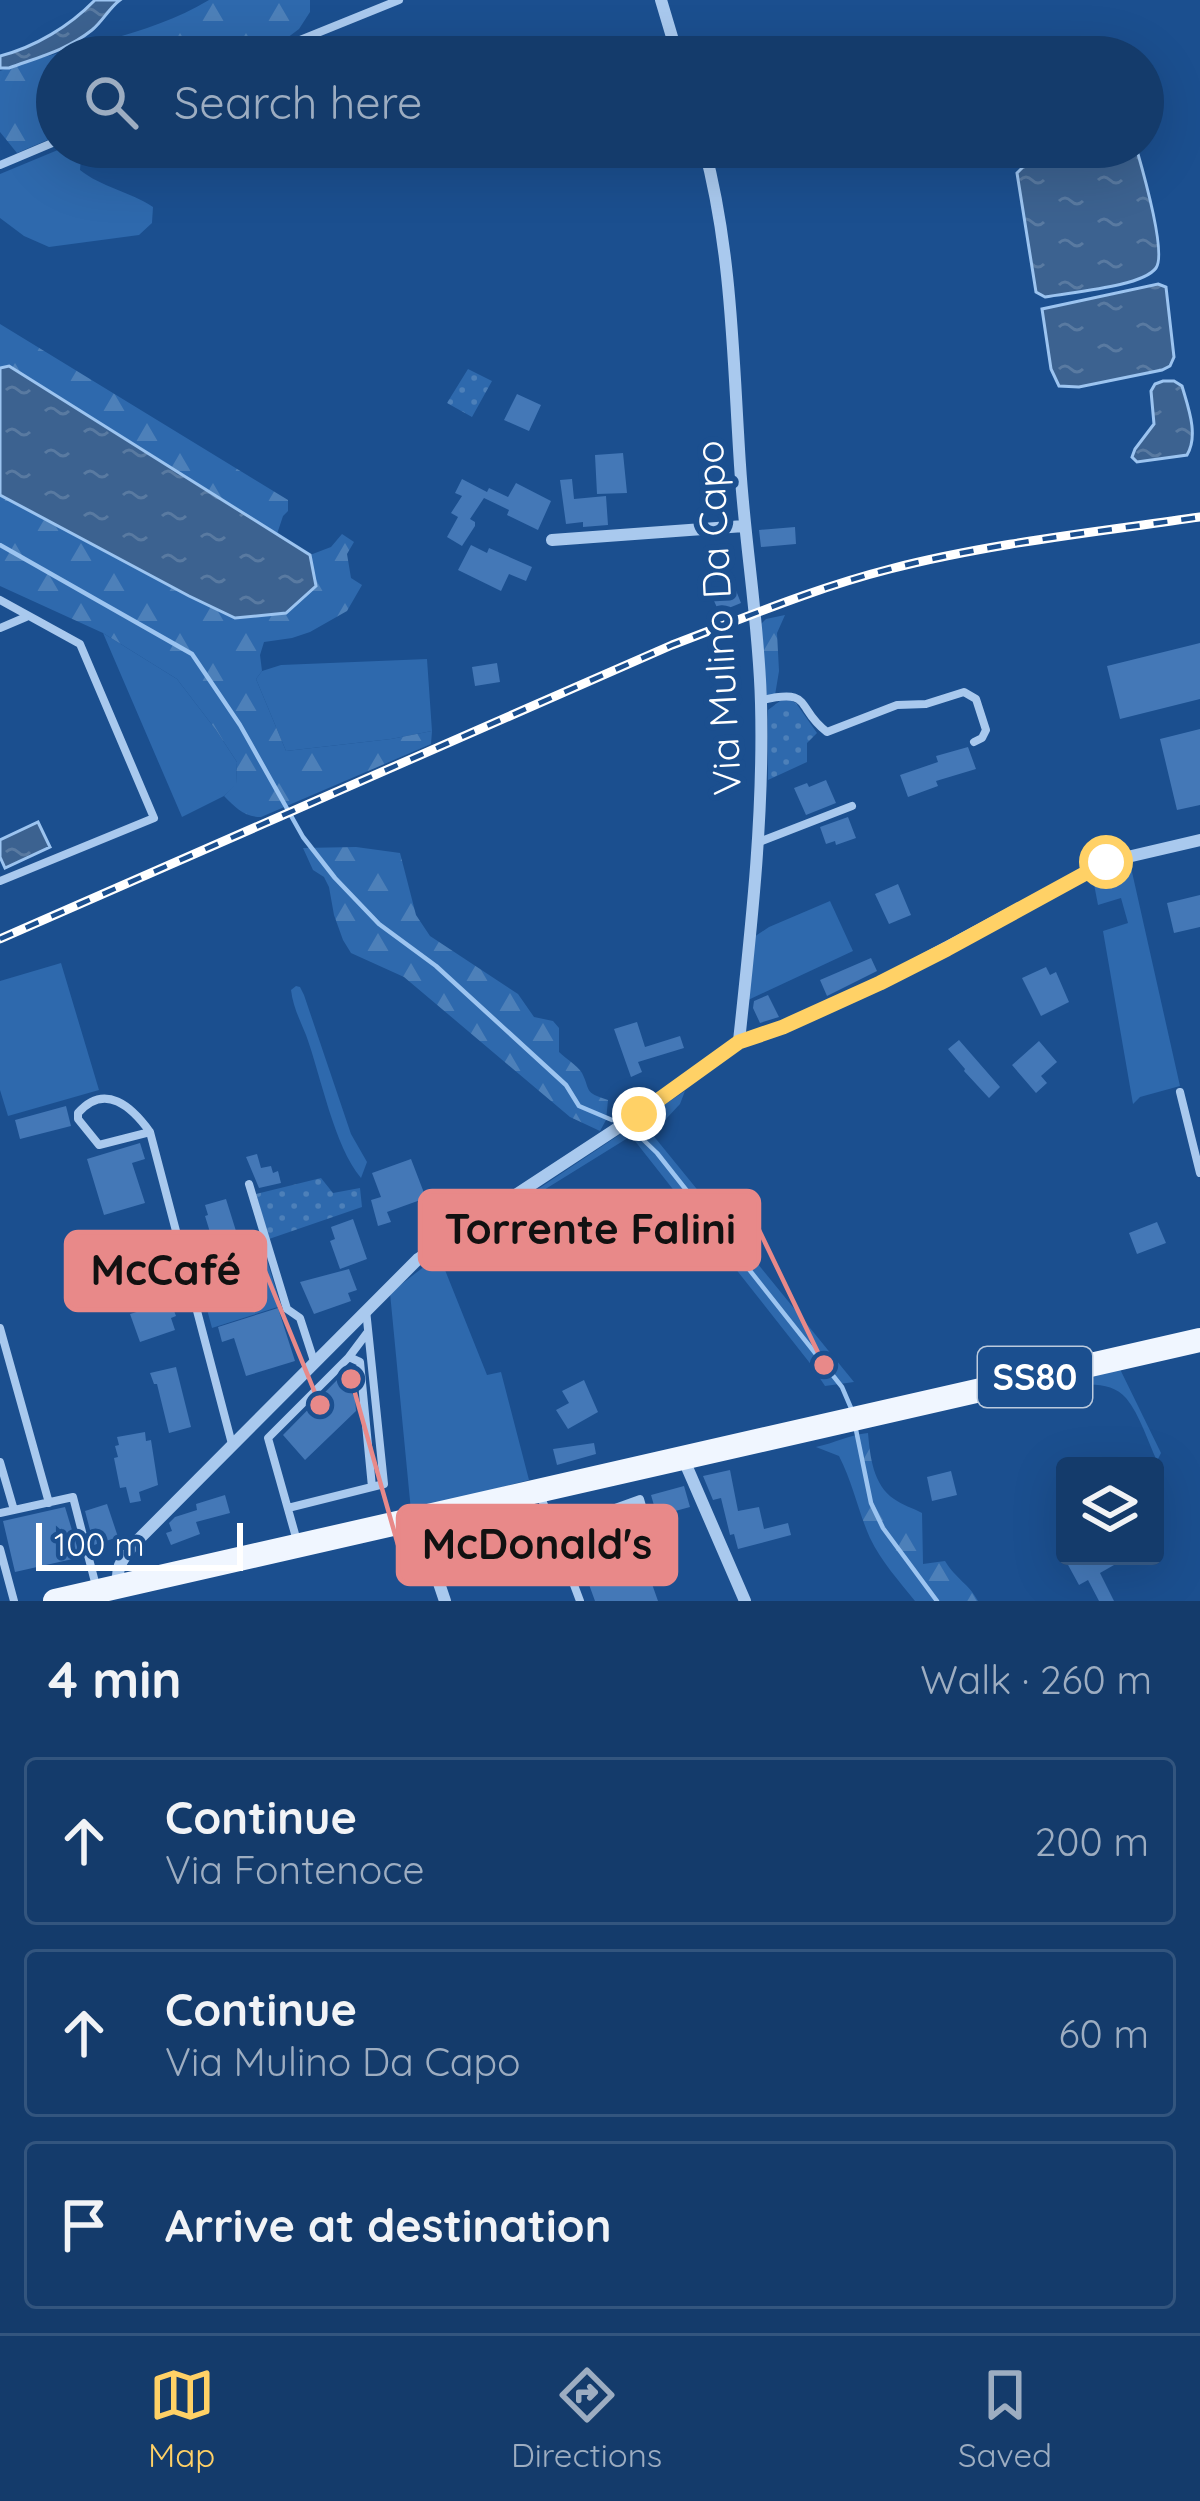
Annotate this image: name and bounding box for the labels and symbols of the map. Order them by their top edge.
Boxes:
street label: Via Mulino Da Capo [684,439,751,797]
route start [1079,835,1133,889]
route end [612,1087,666,1141]
callout: Torrente Falini [420,1191,759,1269]
text: Torrente Falini [444,1202,736,1255]
callout: McCafé [66,1232,265,1310]
text: McCafé [91,1243,241,1296]
road number: SS80 [978,1347,1092,1407]
callout: McDonald's [398,1506,676,1584]
scale bar [36,1517,243,1570]
text: McDonald's [422,1517,652,1570]

